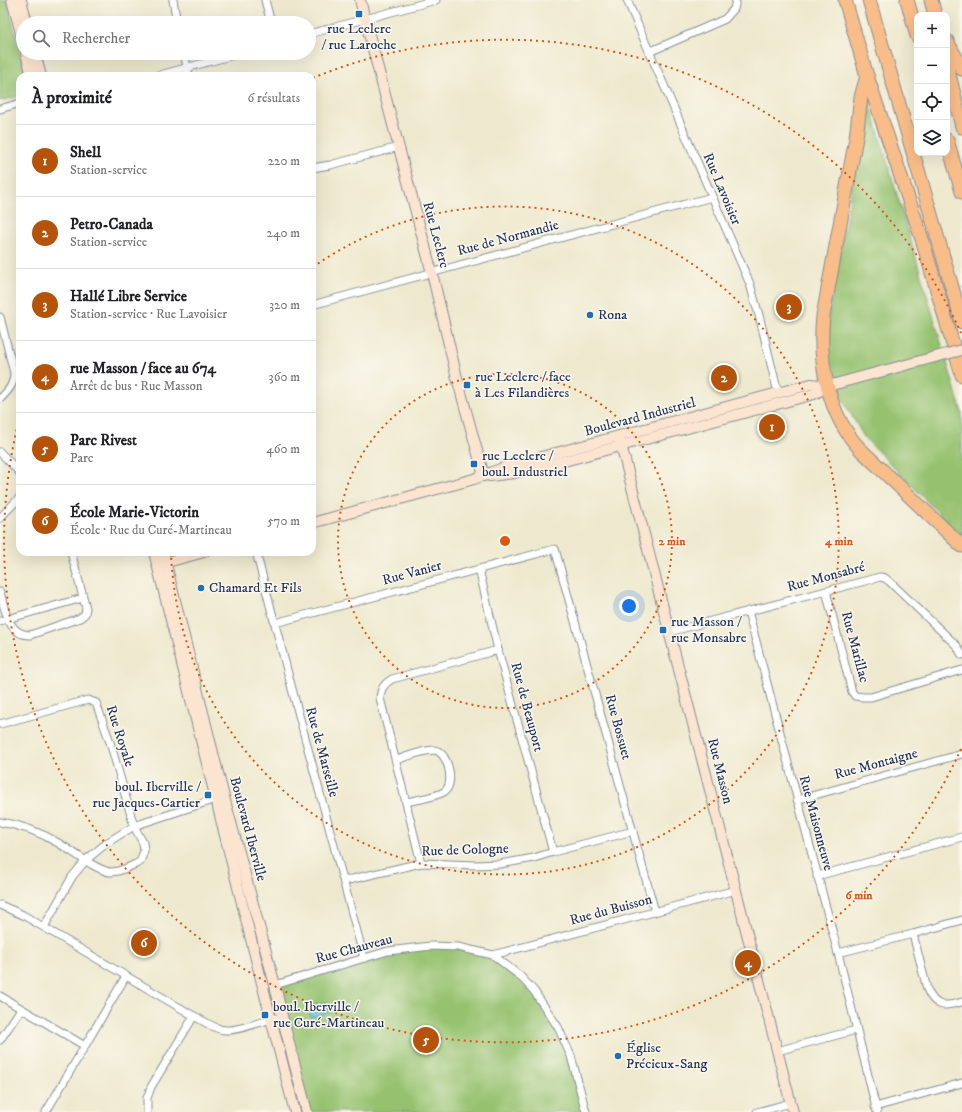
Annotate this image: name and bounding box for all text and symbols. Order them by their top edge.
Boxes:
marker: rue Leclerc / rue Laroche [354,9,364,19]
map controls [914,12,950,156]
button: + [914,12,950,48]
search box [16,16,316,60]
place label: rue Leclerc / rue Laroche [322,20,397,54]
icon: search [30,27,52,49]
text: Rechercher [62,29,130,48]
button: − [914,48,950,84]
button: locate [914,84,950,120]
text: À proximité [32,87,112,109]
text: 6 résultats [248,90,300,106]
button: layers [914,120,950,156]
text: Shell [70,143,101,162]
street label: Rue Lavoisier [699,150,746,229]
text: 1 [43,153,47,169]
text: 220 m [268,153,300,169]
text: Station-service [70,162,147,178]
street label: Rue Leclerc [419,200,453,270]
text: Petro-Canada [70,215,153,234]
street label: Rue de Normandie [455,216,561,260]
text: 2 [42,225,48,241]
text: 240 m [267,225,300,241]
text: Station-service [70,234,147,250]
text: Hallé Libre Service [70,287,187,306]
pin: 3 [776,292,802,322]
text: 3 [43,297,47,313]
text: 320 m [269,297,300,313]
text: Station-service · Rue Lavoisier [70,306,227,322]
place label: Rona [598,306,627,324]
marker: Rona [585,310,595,320]
text: rue Masson / face au 674 [70,359,216,378]
pin: 2 [711,363,737,393]
place label: rue Leclerc / face à Les Filandières [475,368,571,402]
text: 4 [41,369,49,385]
text: 360 m [269,369,300,385]
text: Arrêt de bus · Rue Masson [70,378,203,394]
marker: rue Leclerc / face à Les Filandières [462,380,472,390]
street label: Boulevard Industriel [582,393,698,441]
pin: 1 [759,412,785,442]
text: Parc Rivest [70,431,137,450]
text: 5 [42,441,48,457]
text: 460 m [266,441,300,457]
place label: rue Leclerc / boul. Industriel [482,447,568,481]
text: Parc [70,450,93,466]
marker: rue Leclerc / boul. Industriel [469,459,479,469]
text: École Marie-Victorin [70,503,199,522]
text: 6 [42,513,48,529]
text: 570 m [267,513,300,529]
text: École · Rue du Curé-Martineau [70,522,232,538]
centre of rings [498,534,512,548]
text: 2 min [659,534,686,549]
text: 4 min [824,534,854,549]
street label: Rue Vanier [380,556,444,590]
street label: Rue Monsabré [785,558,867,596]
place label: Chamard Et Fils [209,579,302,597]
marker: Chamard Et Fils [196,583,206,593]
your location [619,596,639,616]
street label: Rue Marillac [837,609,873,685]
place label: rue Masson / rue Monsabre [671,613,747,647]
marker: rue Masson / rue Monsabre [658,625,668,635]
street label: Rue de Beauport [506,660,548,754]
street label: Rue Bossuet [601,692,635,762]
street label: Rue Royale [102,703,138,769]
street label: Rue de Marseille [301,705,343,799]
street label: Rue Masson [703,736,737,806]
street label: Rue Montaigne [832,744,920,784]
street label: Rue Maisonneuve [795,773,837,873]
street label: Boulevard Iberville [225,775,271,883]
place label: boul. Iberville / rue Jacques-Cartier [93,778,201,812]
marker: boul. Iberville / rue Jacques-Cartier [203,790,213,800]
street label: Rue de Cologne [421,839,509,861]
text: 6 min [845,888,873,903]
street label: Rue du Buisson [568,890,655,930]
pin: 6 [131,928,157,958]
street label: Rue Chauveau [314,930,395,968]
pin: 4 [735,948,761,978]
place label: boul. Iberville / rue Curé-Martineau [273,998,385,1032]
marker: boul. Iberville / rue Curé-Martineau [260,1010,270,1020]
pin: 5 [413,1025,439,1055]
place label: Église Précieux-Sang [626,1039,707,1073]
marker: Église Précieux-Sang [613,1051,623,1061]

